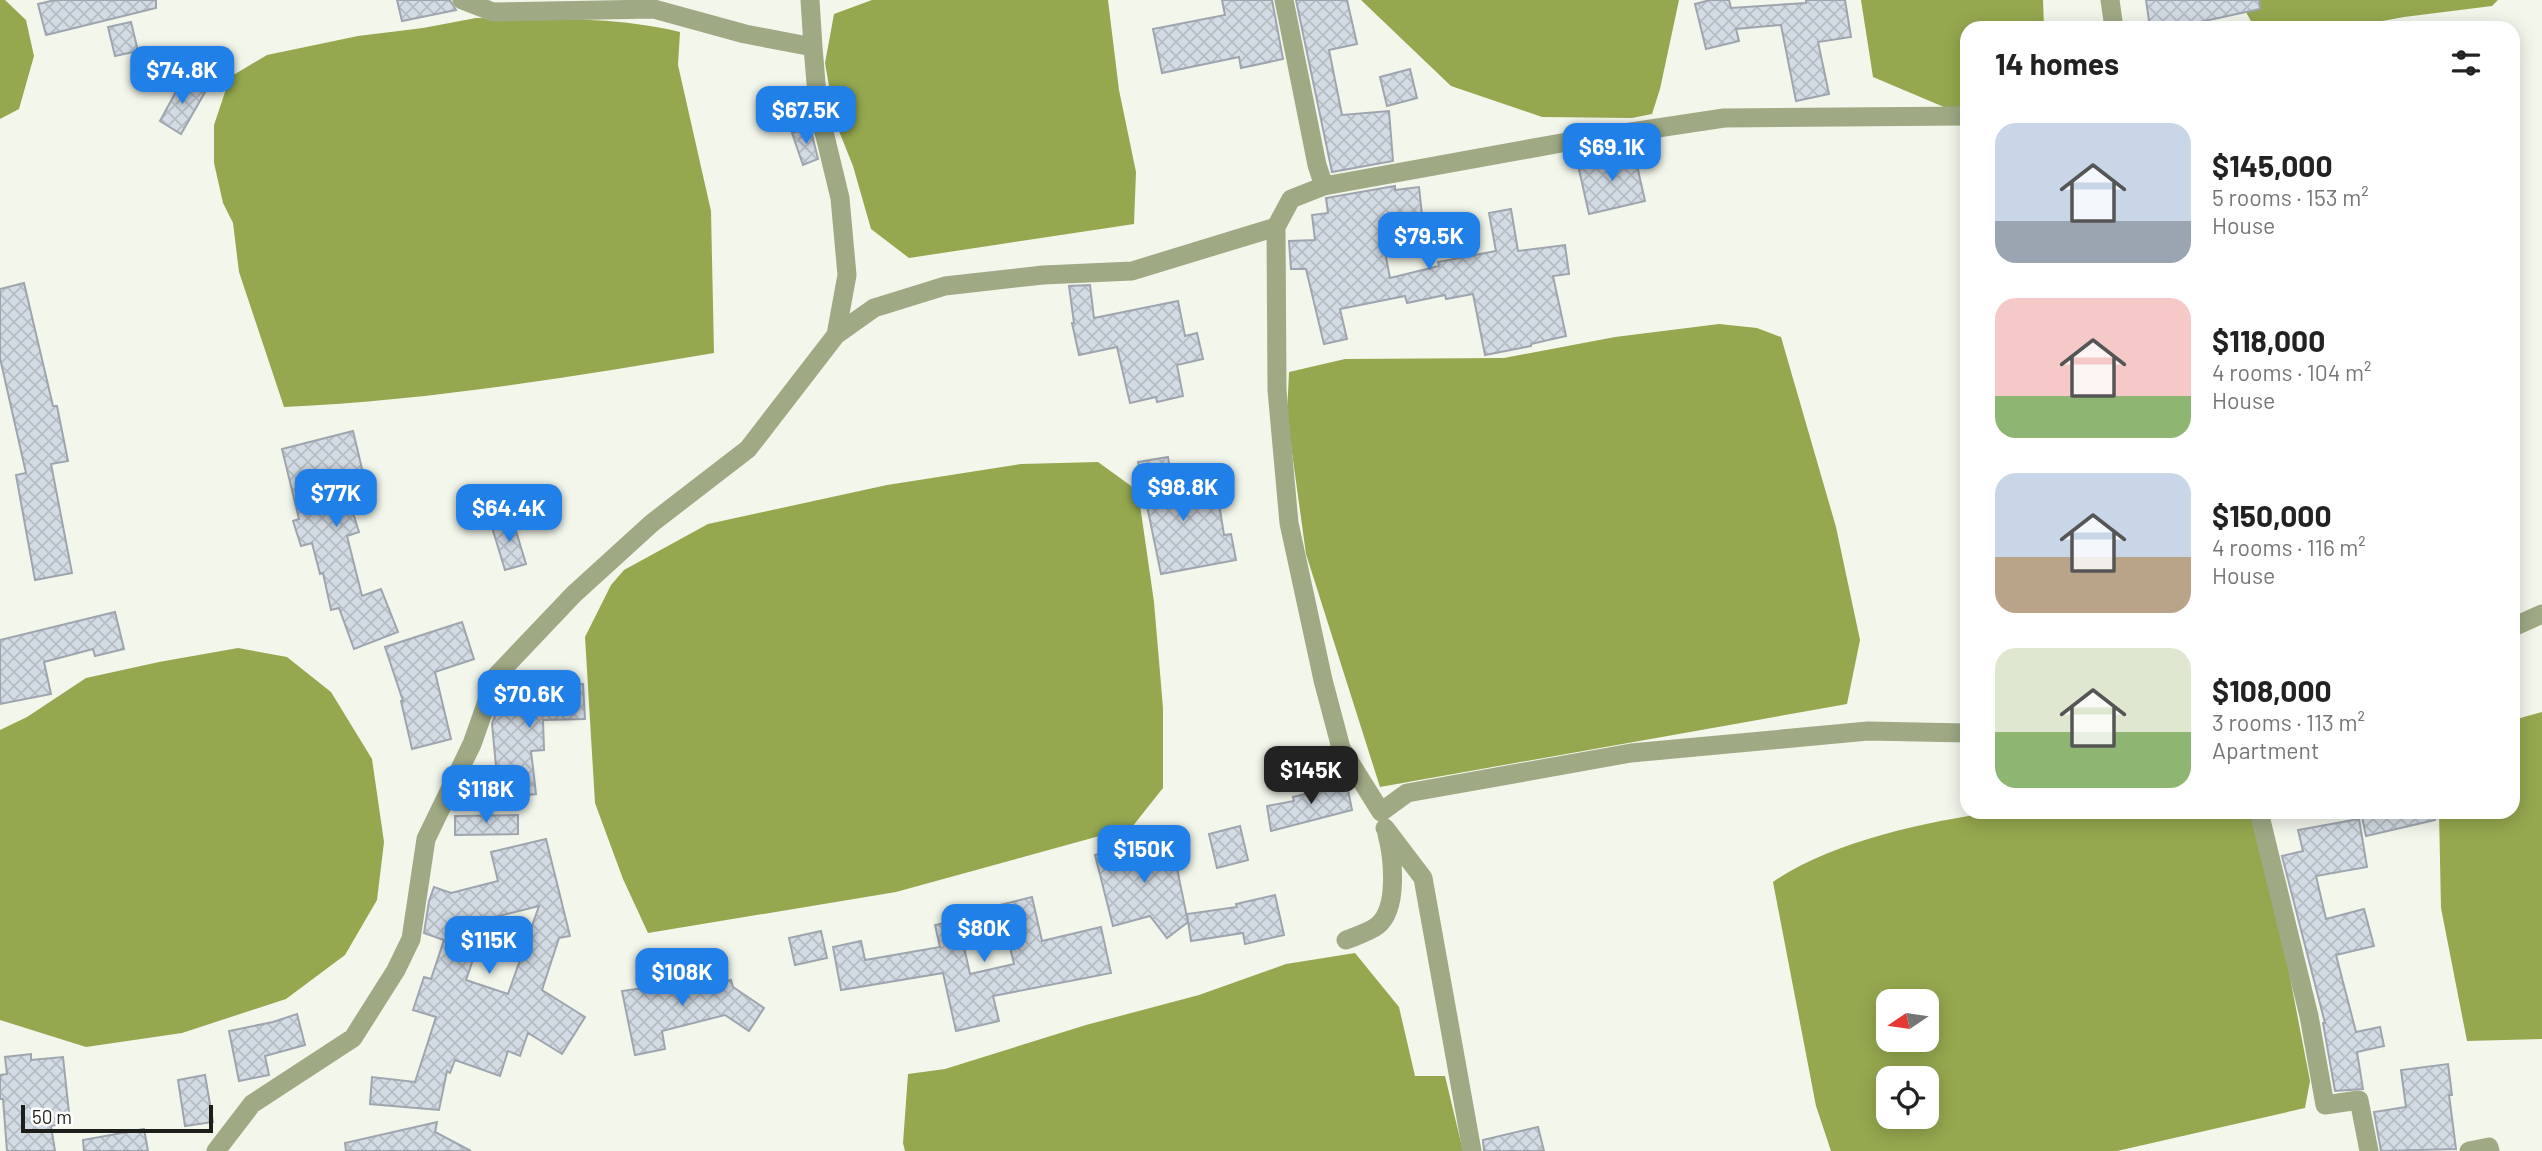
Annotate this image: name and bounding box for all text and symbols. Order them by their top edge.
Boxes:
icon: filters [2447,44,2485,82]
text: 14 homes [1995,45,2119,81]
pin: $74.8K [125,46,239,106]
text: $74.8K [146,55,218,83]
pin: $67.5K [749,86,863,146]
text: $67.5K [772,95,840,123]
pin: $69.1K [1555,124,1669,183]
text: $69.1K [1579,132,1645,160]
text: $145,000 [2212,147,2333,183]
icon: home [2051,151,2135,235]
text: 5 rooms · 153 m² [2212,183,2369,211]
text: House [2212,211,2275,239]
pin: $79.5K [1372,212,1486,272]
text: $79.5K [1394,221,1464,249]
text: $118,000 [2212,322,2325,358]
icon: home [2051,326,2135,410]
text: 4 rooms · 104 m² [2212,358,2372,386]
text: House [2212,386,2275,414]
pin: $98.8K [1126,463,1240,523]
pin: $77K [295,470,377,529]
text: $98.8K [1148,472,1218,500]
text: $77K [311,478,361,506]
pin: $64.4K [452,484,566,544]
text: $64.4K [472,493,546,521]
text: $150,000 [2212,497,2332,533]
icon: home [2051,501,2135,585]
text: 4 rooms · 116 m² [2212,533,2366,561]
text: House [2212,561,2275,589]
pin: $70.6K [472,670,586,730]
text: $108,000 [2212,672,2332,708]
icon: home [2051,676,2135,760]
text: $70.6K [494,679,564,707]
text: 3 rooms · 113 m² [2212,708,2365,736]
text: Apartment [2212,736,2319,764]
pin: $145K [1262,746,1360,806]
text: $145K [1280,755,1342,783]
pin: $118K [437,766,535,825]
text: $118K [458,774,514,802]
pin: $150K [1095,826,1193,885]
text: $150K [1113,834,1175,862]
pin: $80K [943,904,1025,964]
text: $80K [957,913,1011,941]
pin: $115K [440,916,538,976]
text: $115K [461,925,517,953]
pin: $108K [633,948,731,1008]
text: $108K [651,957,713,985]
north arrow [1876,989,1939,1052]
map controls [1876,989,1939,1129]
button: locate [1876,1066,1939,1129]
scale bar [21,1102,214,1134]
text: 50 m [32,1105,72,1128]

